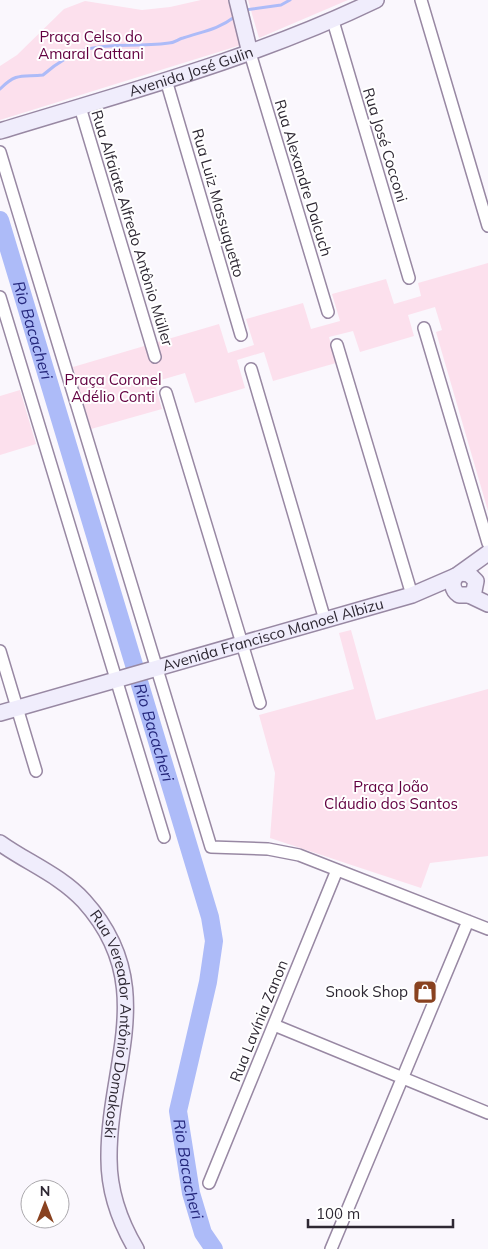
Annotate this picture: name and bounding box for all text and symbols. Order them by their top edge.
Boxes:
park label: Praça Celso do Amaral Cattani [38,27,144,63]
street label: Avenida José Gulin [126,42,256,101]
street label: Rua José Cocconi [359,85,412,204]
street label: Rua Alexandre Dalcuch [271,97,336,259]
street label: Rua Alfaiate Alfredo Antônio Müller [87,108,178,349]
street label: Rua Luiz Massuquetto [188,126,249,279]
water label: Rio Bacacheri [9,278,57,382]
park label: Praça Coronel Adélio Conti [65,370,162,406]
street label: Avenida Francisco Manoel Albizu [160,594,386,675]
water label: Rio Bacacheri [130,681,179,784]
park label: Praça João Cláudio dos Santos [324,777,458,813]
street label: Rua Vereador Antônio Domakoski [86,906,135,1139]
street label: Rua Lavínia Zanon [225,957,292,1085]
shop icon: Snook Shop [412,979,438,1005]
place label: Snook Shop [325,982,408,1001]
water label: Rio Bacacheri [169,1117,208,1222]
north arrow [20,1179,70,1229]
text: N [40,1182,50,1200]
scale bar [308,1196,453,1228]
text: 100 m [316,1204,360,1223]

